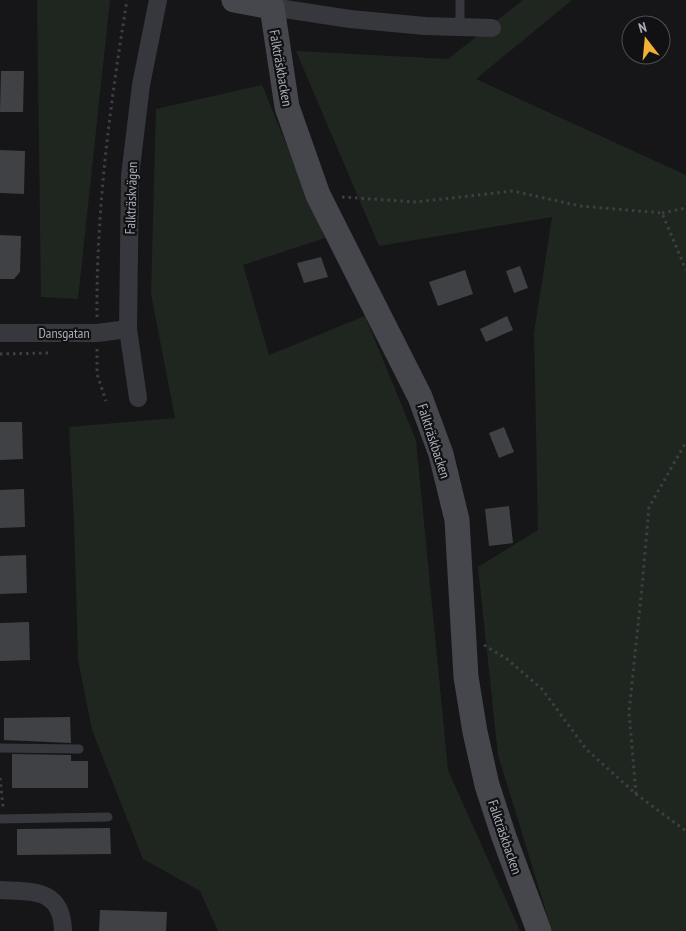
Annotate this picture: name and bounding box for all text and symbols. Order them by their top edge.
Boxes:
north arrow [621,15,671,65]
text: N [636,18,649,37]
street label: Falkträskbacken [265,28,297,108]
street label: Falkträskvägen [121,161,141,235]
street label: Dansgatan [38,324,90,342]
street label: Falkträskbacken [413,401,455,481]
street label: Falkträskbacken [484,797,526,877]

